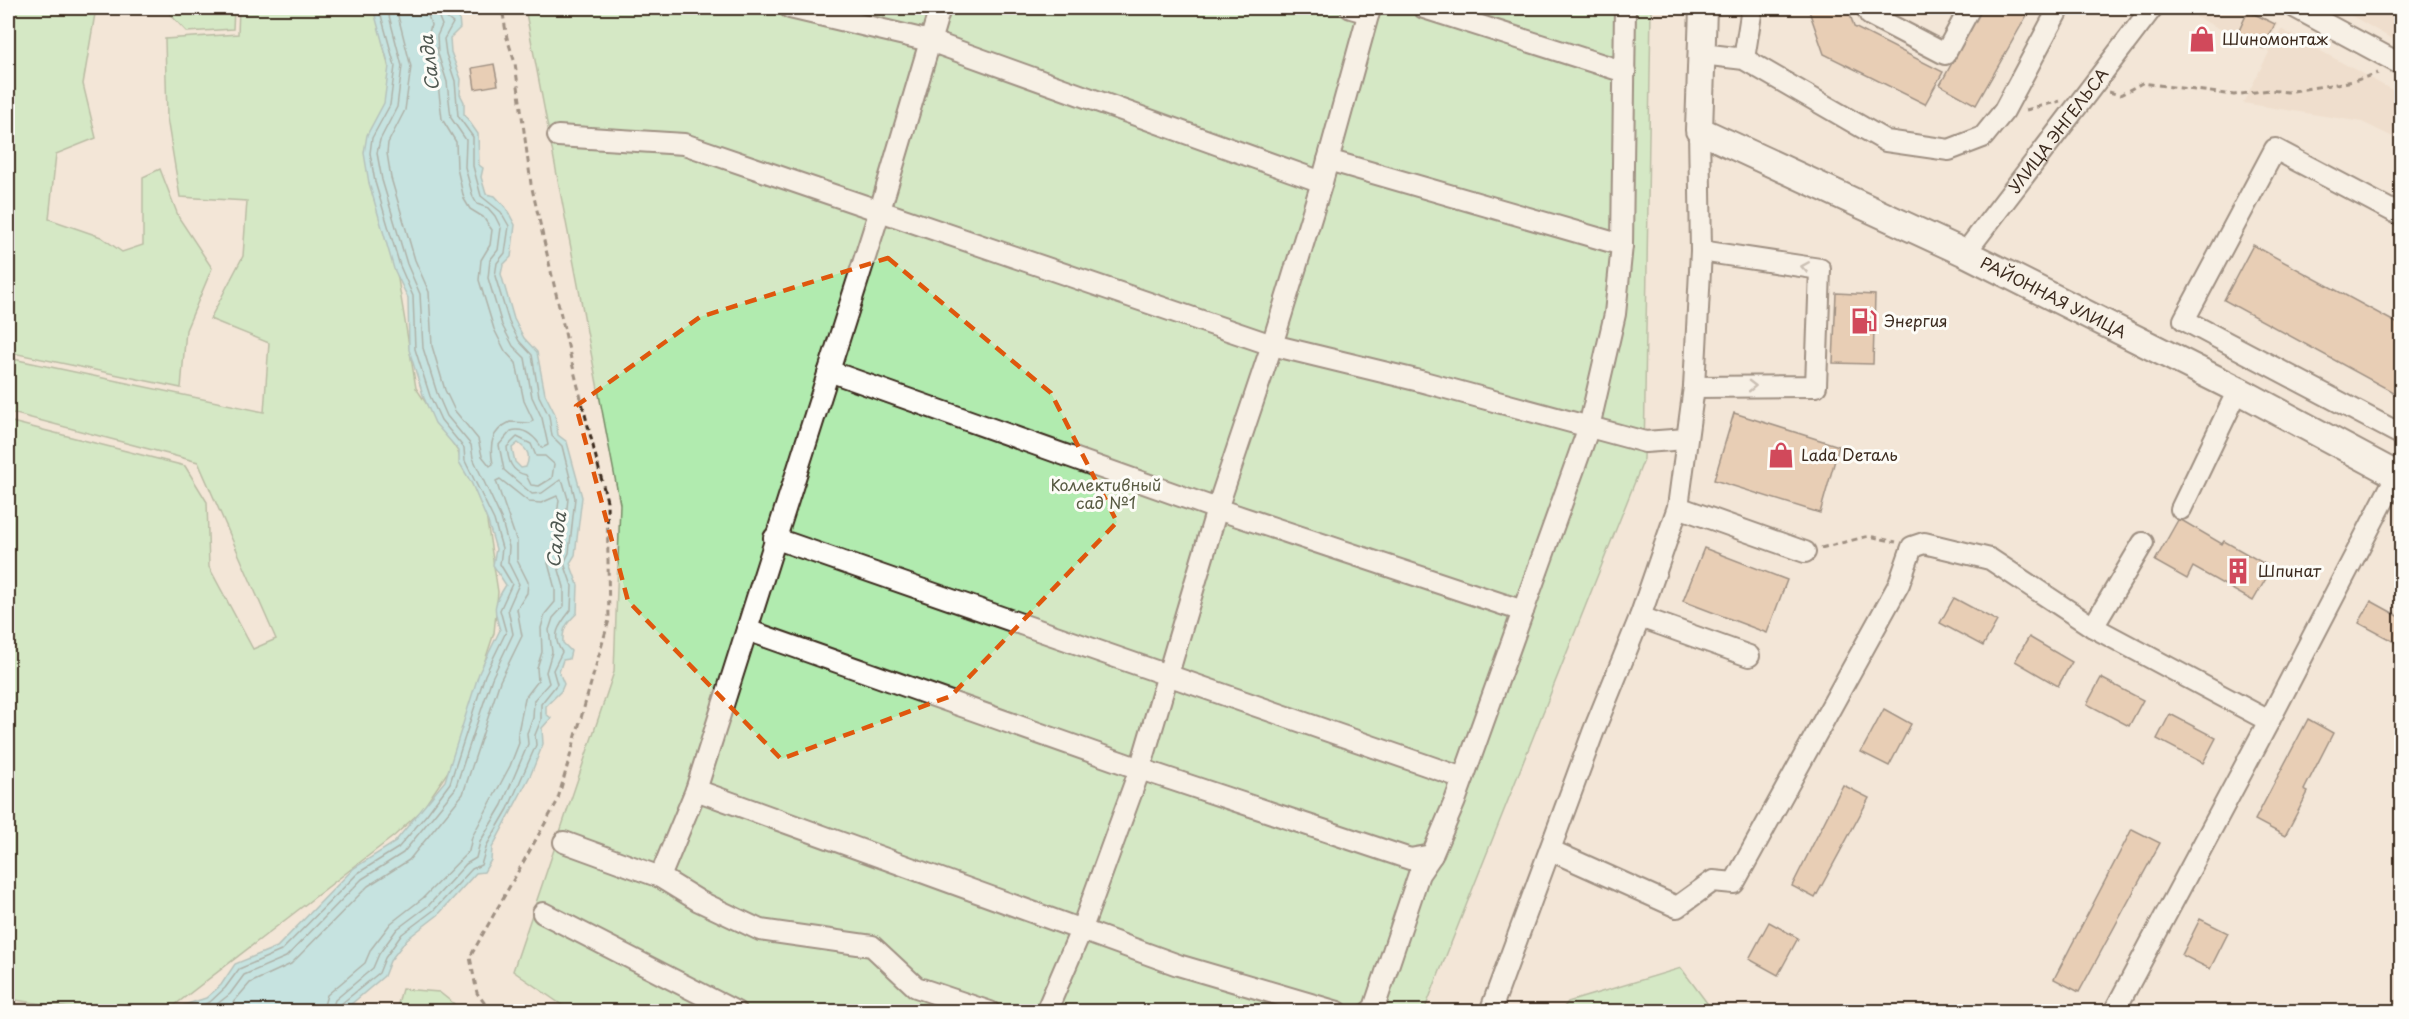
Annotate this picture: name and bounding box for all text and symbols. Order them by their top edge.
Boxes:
shop icon: Шиномонтаж [2187,24,2217,54]
place label: Шиномонтаж [2222,26,2328,50]
water label: Салда [412,33,445,93]
street label: УЛИЦА ЭНГЕЛЬСА [2002,62,2113,198]
street label: РАЙОННАЯ УЛИЦА [1977,250,2131,343]
one-way arrow [1800,261,1810,274]
fuel station icon: Энергия [1849,306,1879,336]
place label: Энергия [1884,308,1948,332]
one-way arrow [1748,380,1757,392]
shop icon: Lada Dеталь [1766,440,1796,470]
place label: Lada Dеталь [1801,442,1898,466]
park label: Коллективный сад №1 [1051,472,1161,514]
water label: Салда [539,510,572,569]
building icon: Шпинат [2223,556,2253,586]
place label: Шпинат [2258,558,2322,582]

